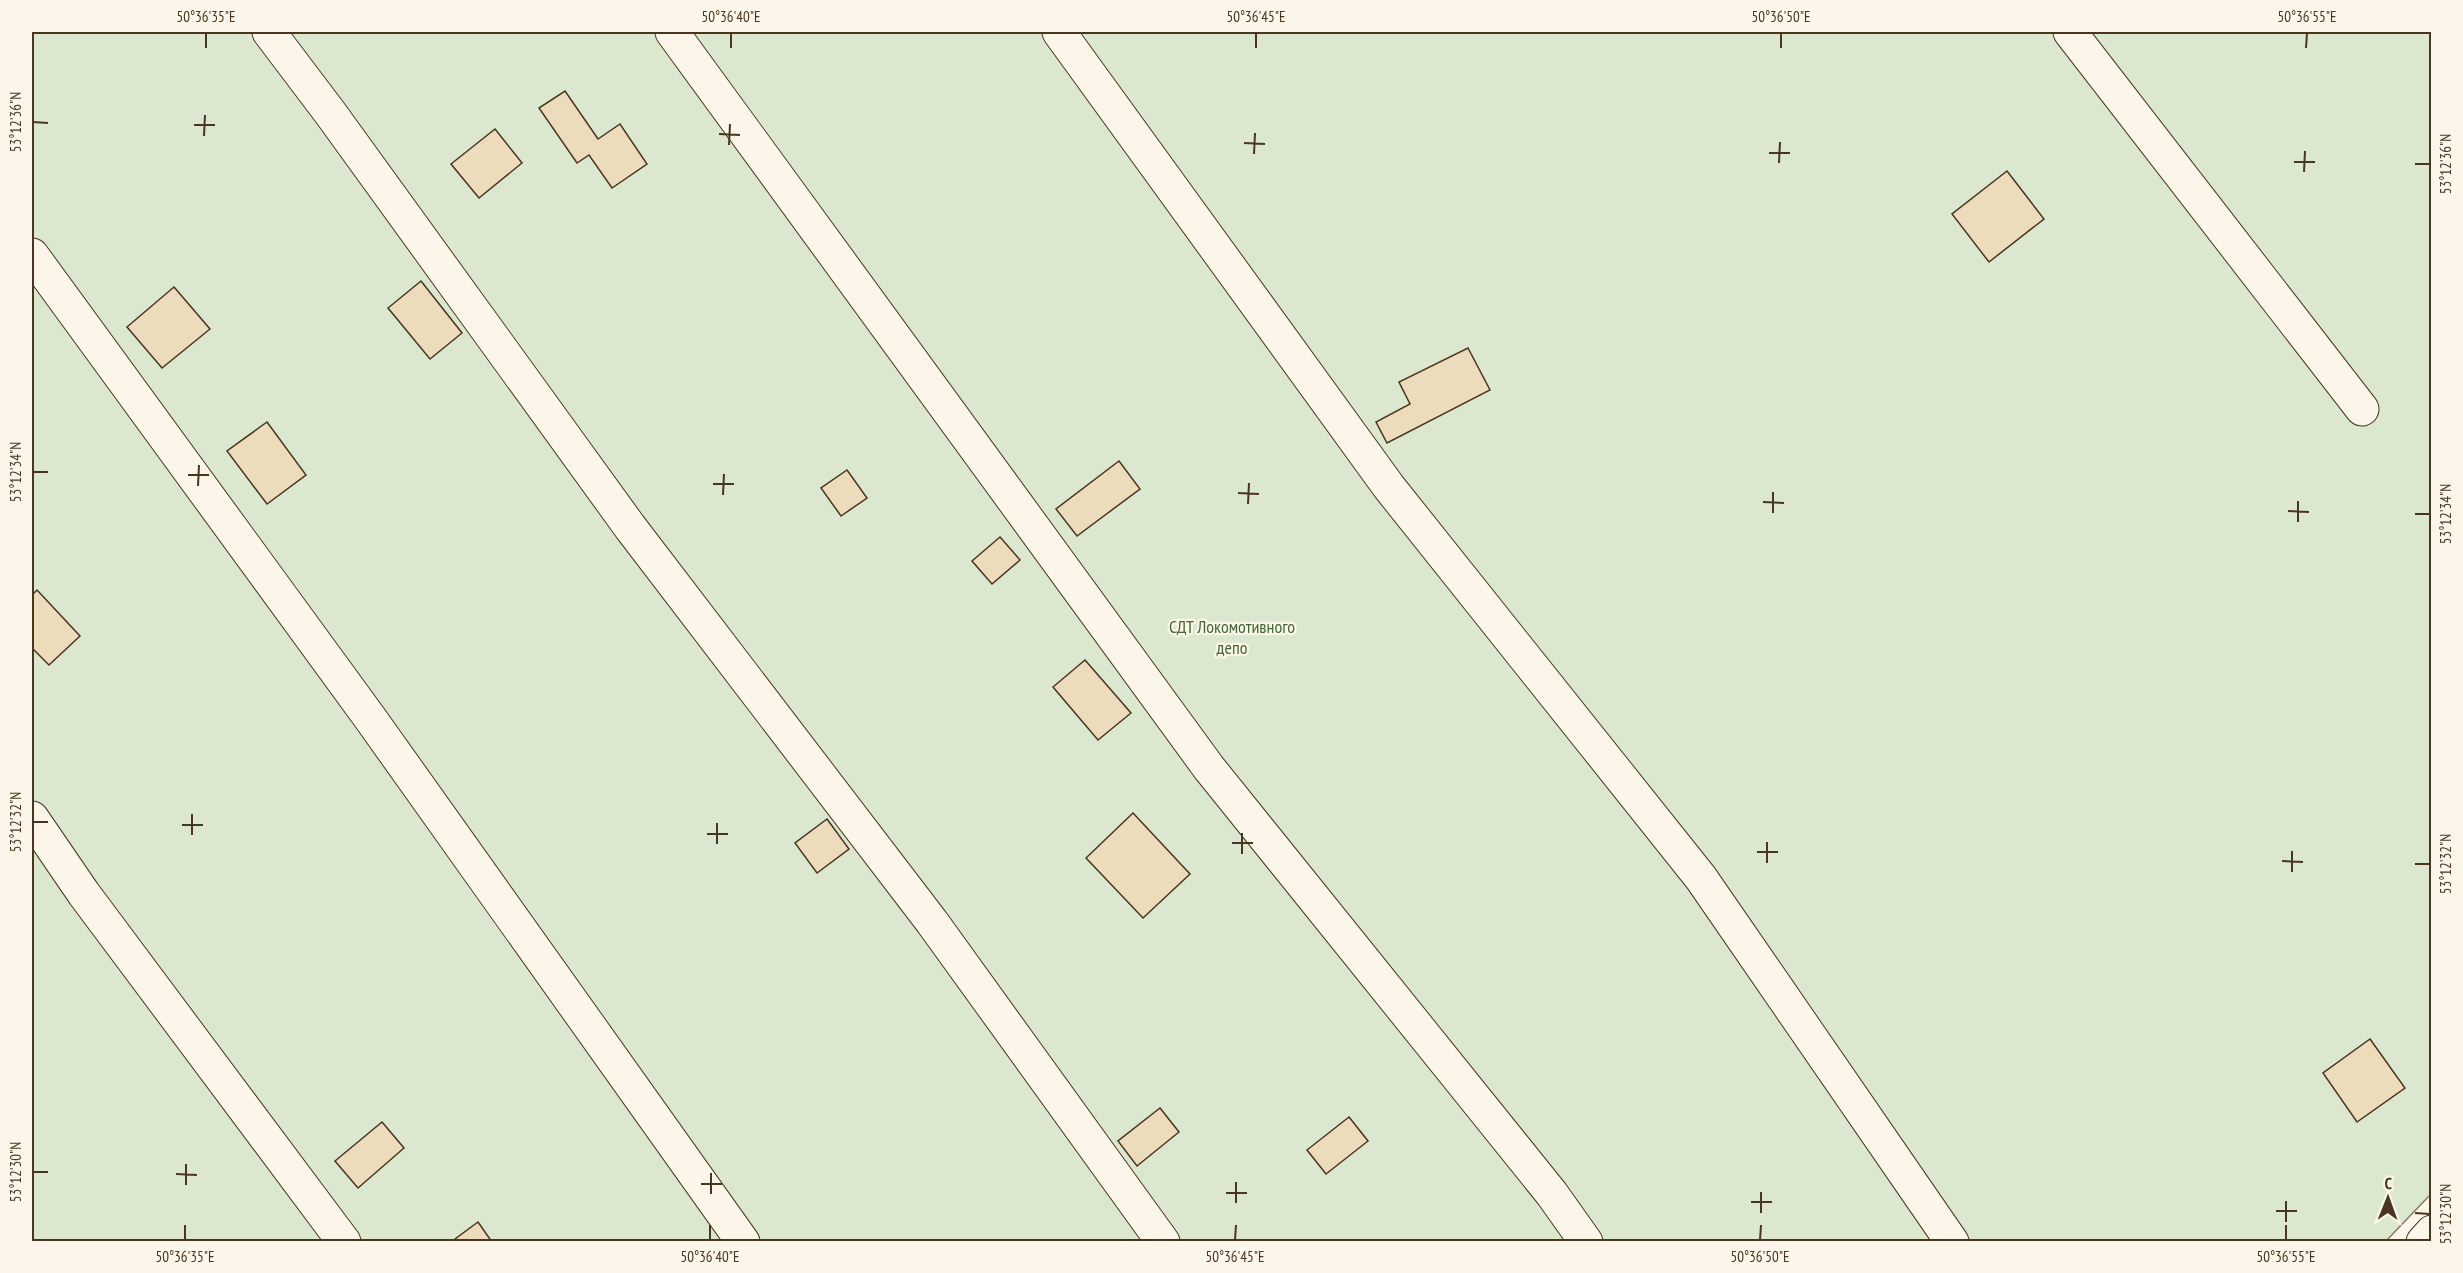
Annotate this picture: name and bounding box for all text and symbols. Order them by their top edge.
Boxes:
text: 50°36'35"E [176,7,236,26]
text: 50°36'40"E [701,7,761,26]
text: 50°36'45"E [1226,7,1286,26]
text: 50°36'50"E [1751,7,1811,26]
text: 50°36'55"E [2277,7,2337,26]
text: 53°12'36"N [6,92,25,152]
text: 53°12'36"N [2436,134,2455,194]
text: 53°12'34"N [6,442,25,502]
text: 53°12'34"N [2436,484,2455,544]
park label: СДТ Локомотивного депо [1169,615,1295,659]
text: 53°12'32"N [6,792,25,852]
text: 53°12'32"N [2436,834,2455,894]
text: 53°12'30"N [6,1142,25,1202]
north arrow [2358,1168,2418,1228]
text: С [2384,1173,2393,1193]
text: 53°12'30"N [2436,1184,2455,1244]
text: 50°36'35"E [155,1247,215,1266]
text: 50°36'40"E [680,1247,740,1266]
text: 50°36'45"E [1205,1247,1265,1266]
text: 50°36'50"E [1730,1247,1790,1266]
text: 50°36'55"E [2256,1247,2316,1266]

